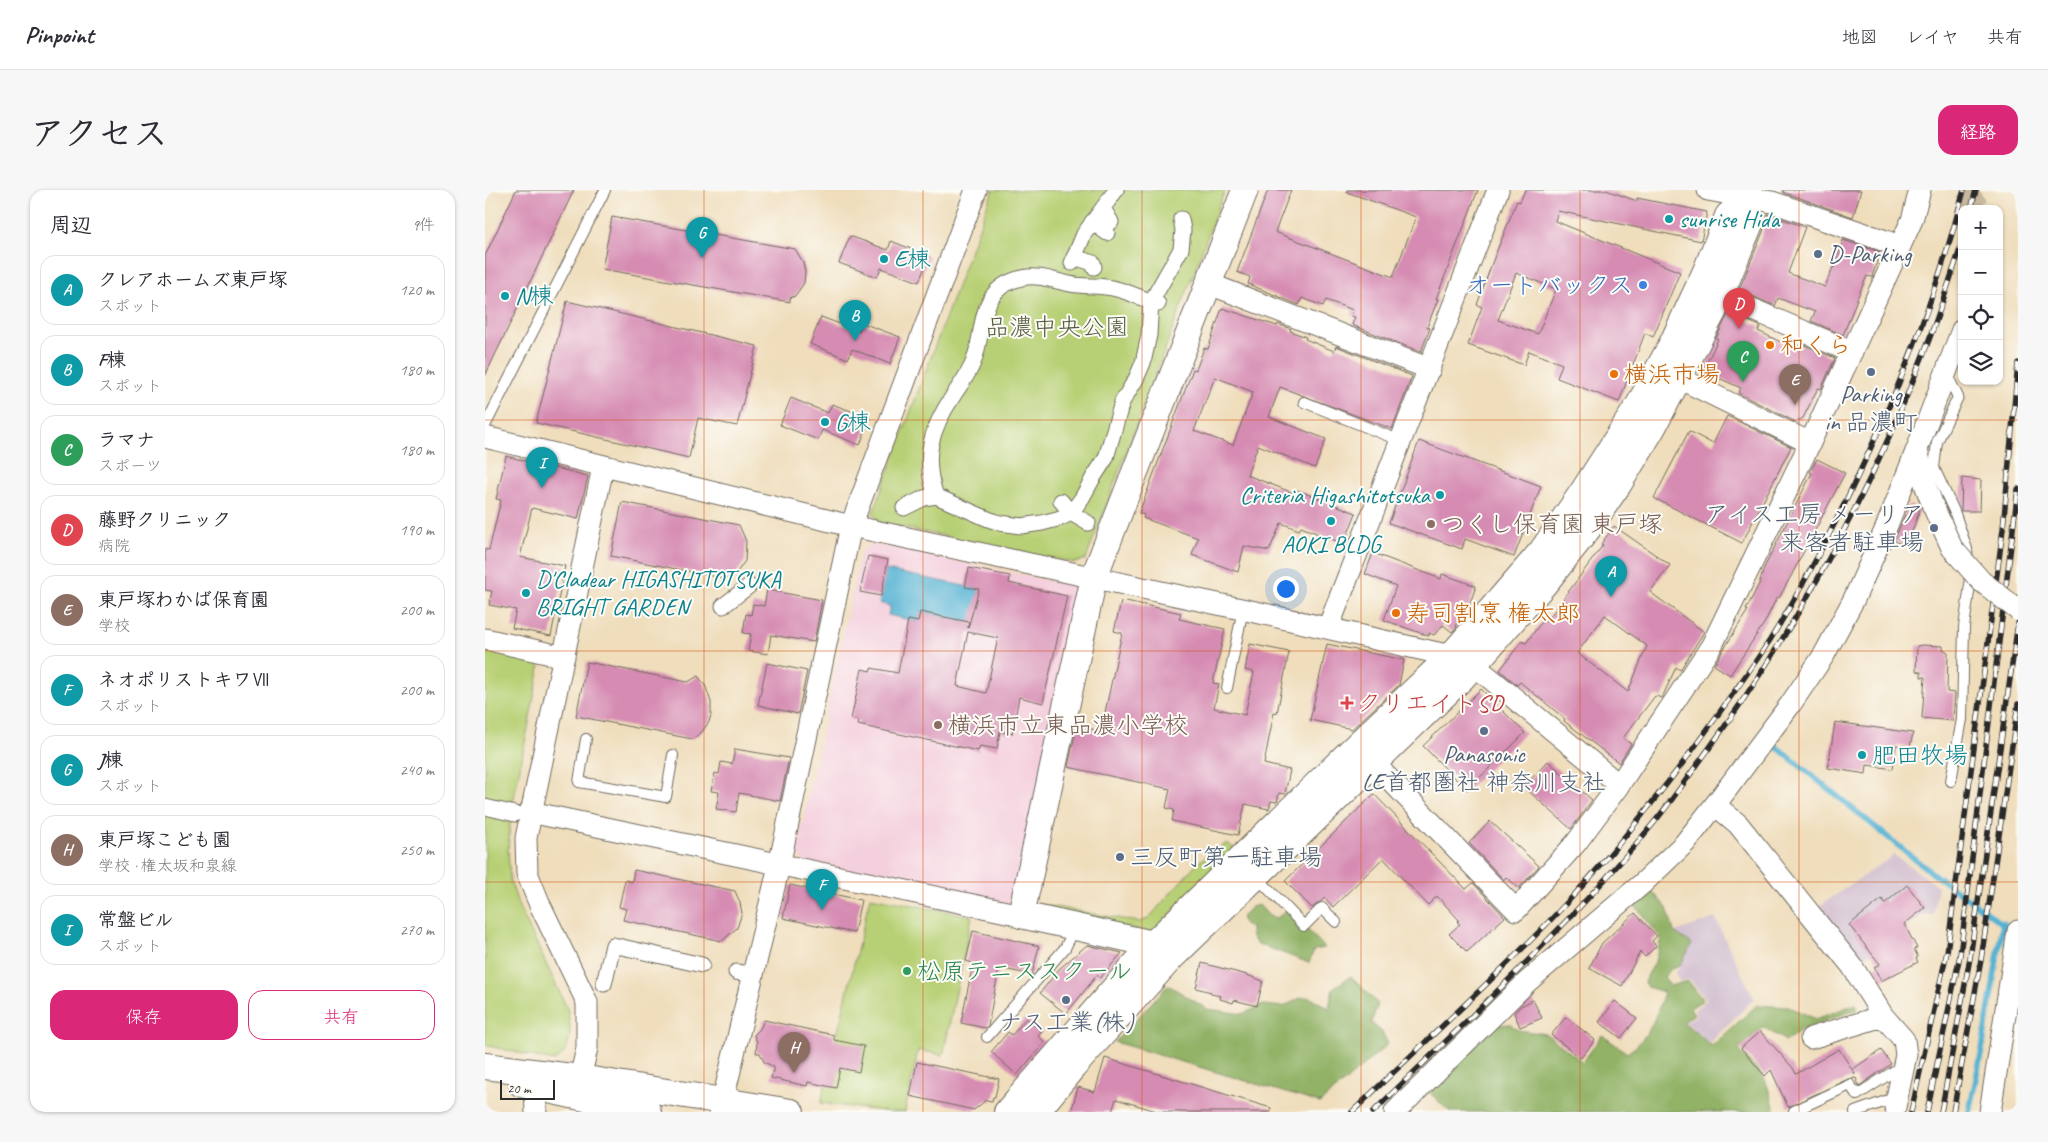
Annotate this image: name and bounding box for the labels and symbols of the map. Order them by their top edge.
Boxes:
place label: sunrise Hida [1679,204,1780,234]
marker: sunrise Hida [1663,213,1675,225]
pin: G [686,217,718,258]
place label: D-Parking [1828,239,1913,269]
place label: E棟 [894,244,931,274]
marker: D-Parking [1812,248,1824,260]
marker: E棟 [878,253,890,265]
place label: オートバックス [1465,270,1633,300]
marker: オートバックス [1637,279,1649,291]
place label: N棟 [515,281,553,311]
pin: D [1723,288,1755,329]
marker: N棟 [499,290,511,302]
pin: B [839,300,871,341]
park label: 品濃中央公園 [985,312,1129,342]
place label: 和くら [1780,330,1852,360]
marker: 和くら [1764,339,1776,351]
pin: C [1727,341,1759,382]
place label: 横浜市場 [1624,359,1720,389]
pin: E [1779,364,1811,405]
marker: Parking in 品濃町 [1865,366,1877,378]
marker: 横浜市場 [1608,368,1620,380]
place label: Parking in 品濃町 [1824,379,1918,437]
place label: G棟 [835,407,871,437]
marker: G棟 [819,416,831,428]
pin: I [526,447,558,488]
place label: Criteria Higashitotsuka [1240,480,1432,510]
marker: Criteria Higashitotsuka [1434,489,1446,501]
place label: アイス工房 メーリア 来客者駐車場 [1705,499,1924,557]
place label: つくし保育園 東戸塚 [1441,509,1663,539]
marker: AOKI BLDG [1325,515,1337,527]
marker: つくし保育園 東戸塚 [1425,518,1437,530]
marker: アイス工房 メーリア 来客者駐車場 [1928,522,1940,534]
place label: AOKI BLDG [1282,529,1383,559]
pin: A [1595,556,1627,597]
place label: D'Cladear HIGASHITOTSUKA BRIGHT GARDEN [536,564,782,622]
your location [1273,576,1299,602]
marker: D'Cladear HIGASHITOTSUKA BRIGHT GARDEN [520,587,532,599]
place label: 寿司割烹 権太郎 [1406,598,1580,628]
marker: 寿司割烹 権太郎 [1390,607,1402,619]
place label: クリエイトSD [1357,688,1505,718]
marker: クリエイトSD [1341,697,1353,709]
place label: 横浜市立東品濃小学校 [948,710,1188,740]
marker: 横浜市立東品濃小学校 [932,719,944,731]
marker: Panasonic LE首都圏社 神奈川支社 [1478,725,1490,737]
place label: Panasonic LE首都圏社 神奈川支社 [1362,739,1606,797]
place label: 肥田牧場 [1872,740,1968,770]
marker: 肥田牧場 [1856,749,1868,761]
place label: 三反町第一駐車場 [1130,842,1322,872]
marker: 三反町第一駐車場 [1114,851,1126,863]
pin: F [806,869,838,910]
place label: 松原テニススクール [917,956,1132,986]
marker: 松原テニススクール [901,965,913,977]
marker: ナス工業(株) [1060,994,1072,1006]
place label: ナス工業(株) [999,1007,1135,1037]
pin: H [778,1032,810,1073]
scale bar [500,1077,555,1100]

